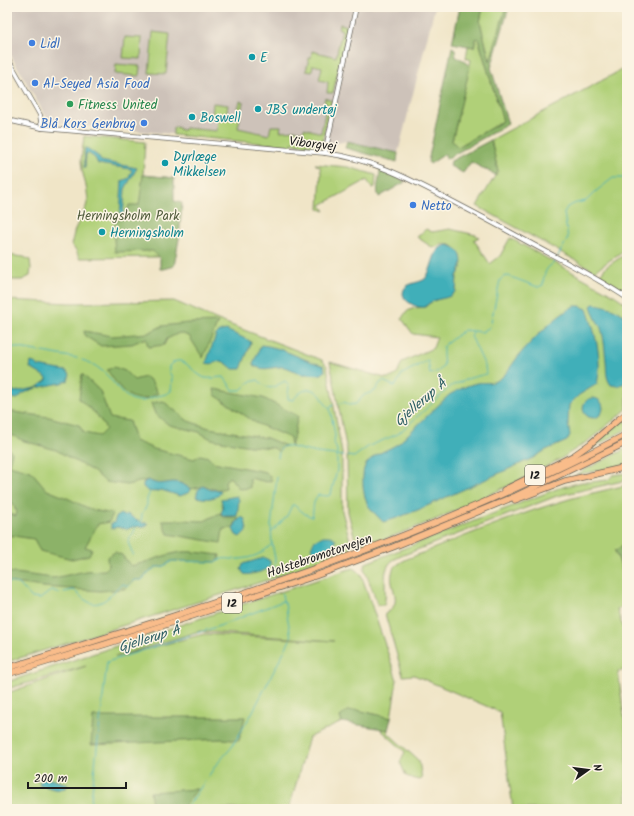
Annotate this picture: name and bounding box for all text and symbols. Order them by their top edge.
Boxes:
place label: Lidl [40,34,60,55]
marker: Lidl [27,38,37,48]
place label: E [260,48,268,69]
marker: E [247,52,257,62]
place label: Al-Seyed Asia Food [43,74,150,95]
marker: Al-Seyed Asia Food [30,78,40,88]
place label: Fitness United [78,95,158,116]
marker: Fitness United [65,99,75,109]
place label: JBS undertøj [266,100,337,121]
marker: JBS undertøj [253,104,263,114]
place label: Boswell [200,108,241,129]
marker: Boswell [187,112,197,122]
place label: Blå Kors Genbrug [40,114,136,135]
marker: Blå Kors Genbrug [139,118,149,128]
street label: Viborgvej [288,131,339,158]
place label: Dyrlæge Mikkelsen [173,147,226,183]
marker: Dyrlæge Mikkelsen [160,158,170,168]
place label: Netto [421,196,452,217]
marker: Netto [408,200,418,210]
park label: Herningsholm Park [77,206,180,227]
place label: Herningsholm [110,223,184,244]
marker: Herningsholm [97,227,107,237]
water label: Gjellerup Å [389,372,454,432]
road number: 12 [525,465,545,485]
street label: Holstebromotorvejen [264,529,375,584]
road number: 12 [222,593,242,613]
water label: Gjellerup Å [116,618,185,659]
north arrow [568,750,608,790]
text: N [587,762,606,773]
scale bar [28,764,126,790]
text: 200 m [34,769,68,788]

